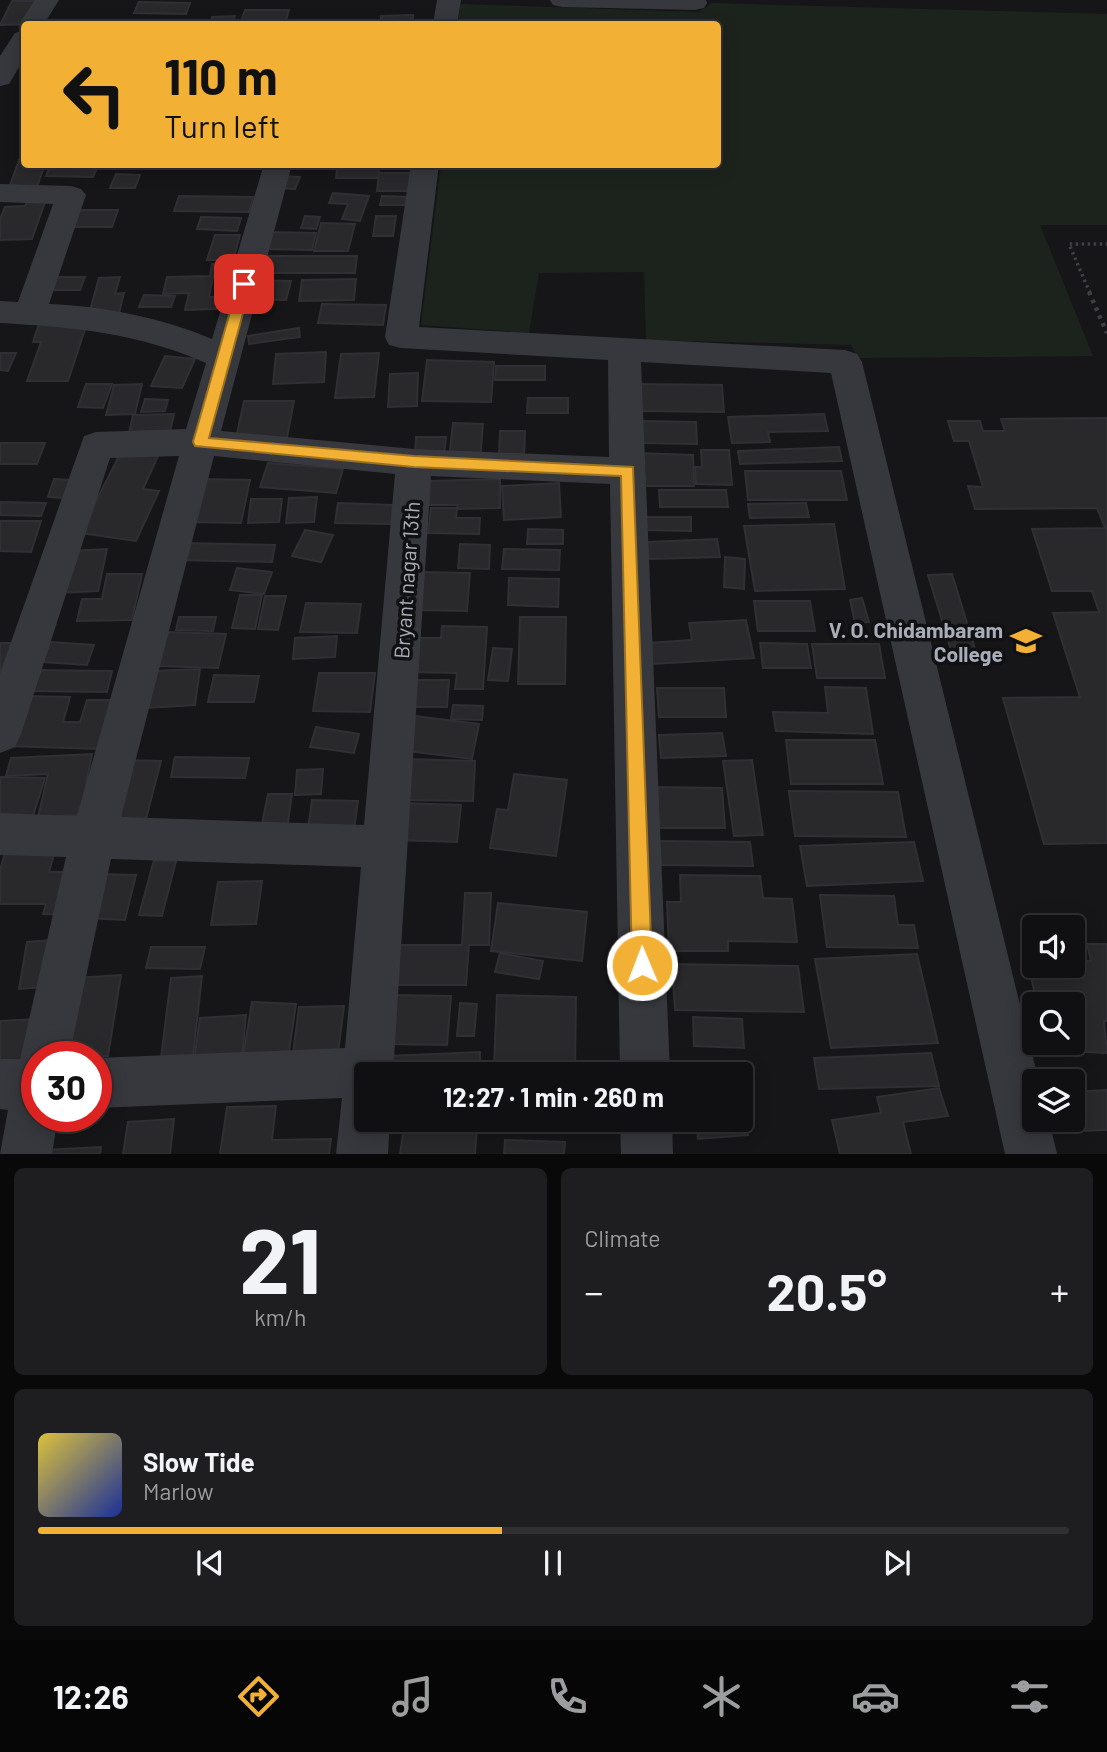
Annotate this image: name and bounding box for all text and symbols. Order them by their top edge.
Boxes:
text: 110 m [164,46,278,105]
icon: left [49,49,140,140]
text: Turn left [164,106,281,144]
pin [214,254,274,314]
icon: arrive [225,265,263,303]
street label: Bryant nagar 13th [388,500,424,660]
place label: V. O. Chidambaram College [829,617,1003,666]
school or university icon: V. O. Chidambaram College [1009,624,1043,658]
map controls [1022,915,1085,1132]
button: sound [1022,915,1085,978]
position arrow [605,928,679,1002]
button: search [1022,992,1085,1055]
speed limit sign: 30 [21,1041,112,1132]
button: layers [1022,1069,1085,1132]
text: 12:27 · 1 min · 260 m [443,1081,664,1112]
text: 21 [239,1203,322,1312]
text: Climate [585,1224,661,1252]
text: 20.5° [767,1259,887,1321]
text: − [585,1268,604,1314]
text: + [1050,1268,1069,1314]
text: km/h [254,1303,306,1331]
text: Slow Tide [143,1446,255,1477]
text: Marlow [143,1477,214,1505]
icon: previous [191,1544,229,1582]
icon: pause [534,1544,572,1582]
icon: next [878,1544,916,1582]
icon: directions [234,1672,283,1721]
icon: music [388,1672,437,1721]
icon: phone [543,1672,592,1721]
icon: climate [697,1672,746,1721]
icon: car [851,1672,900,1721]
icon: filters [1005,1672,1054,1721]
text: 12:26 [53,1677,129,1715]

